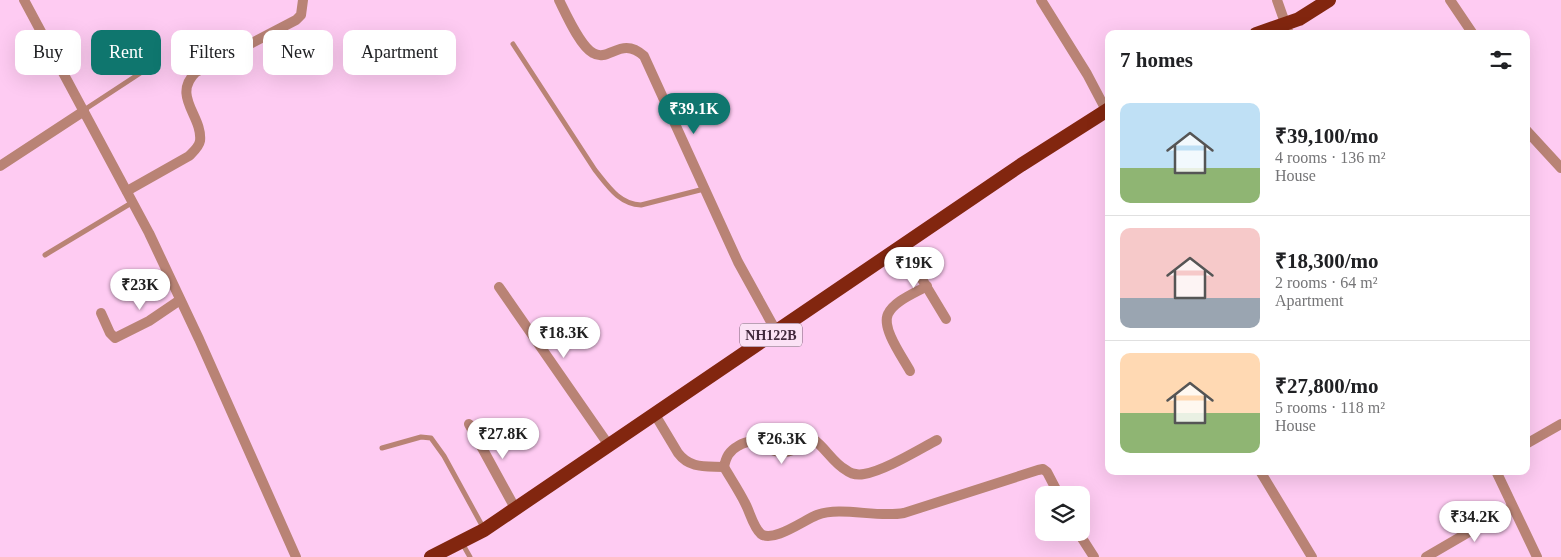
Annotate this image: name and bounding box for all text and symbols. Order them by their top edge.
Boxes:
chip: Buy [15,30,81,75]
chip: Rent [91,30,161,75]
chip: Filters [171,30,253,75]
chip: New [263,30,333,75]
chip: Apartment [343,30,456,75]
icon: filters [1487,46,1515,74]
text: 7 homes [1120,48,1193,72]
pin: ₹39.1K [653,92,735,135]
text: ₹39.1K [669,100,719,117]
icon: home [1160,123,1220,183]
text: ₹39,100/mo [1275,124,1379,148]
text: 4 rooms · 136 m² [1275,149,1386,166]
text: House [1275,167,1316,184]
pin: ₹19K [884,246,944,289]
icon: home [1160,248,1220,308]
text: ₹18,300/mo [1275,249,1379,273]
text: ₹19K [895,254,933,271]
pin: ₹23K [110,268,170,311]
text: 2 rooms · 64 m² [1275,274,1378,291]
text: ₹23K [121,276,159,293]
text: Apartment [1275,292,1343,309]
pin: ₹18.3K [523,316,605,359]
text: ₹18.3K [539,324,589,341]
road number: NH122B [740,324,802,346]
icon: home [1160,373,1220,433]
text: ₹27,800/mo [1275,374,1379,398]
text: 5 rooms · 118 m² [1275,399,1385,416]
text: House [1275,417,1316,434]
pin: ₹27.8K [462,418,544,460]
pin: ₹26.3K [741,422,823,465]
text: ₹27.8K [478,425,528,442]
text: ₹26.3K [757,430,807,447]
map controls [1035,486,1090,541]
button: layers [1035,486,1090,541]
pin: ₹34.2K [1434,500,1516,543]
text: ₹34.2K [1450,508,1500,525]

